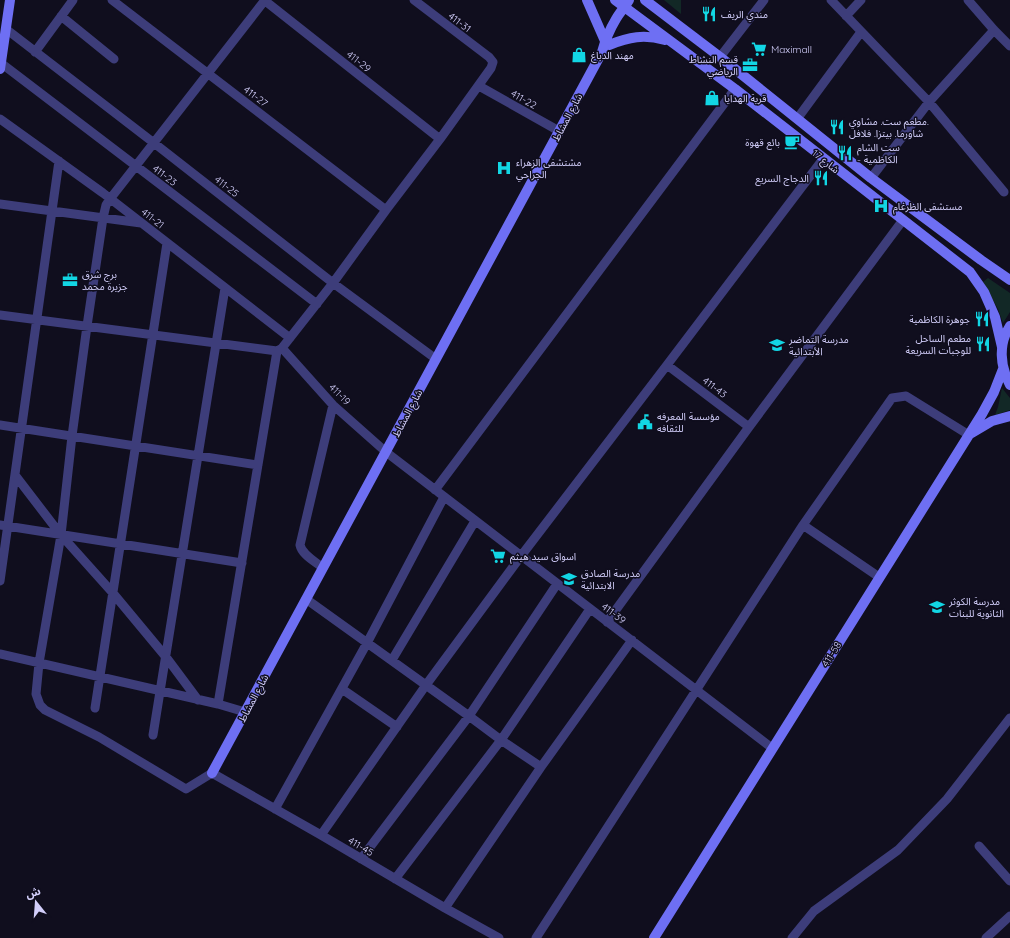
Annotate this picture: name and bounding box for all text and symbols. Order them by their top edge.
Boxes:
restaurant icon: مندي الريف [700,5,718,23]
place label: مندي الريف [721,8,768,22]
street label: 411-31 [446,10,474,35]
supermarket icon: Maximall [750,40,768,58]
place label: Maximall [771,43,812,56]
shop icon: مهند الدباغ [570,46,588,64]
street label: 411-29 [344,48,374,75]
place label: مهند الدباغ [591,49,634,63]
place label: قسم النشاط الرياضي [689,53,739,79]
office icon: قسم النشاط الرياضي [741,56,759,74]
street label: 411-27 [241,83,270,110]
street label: 411-22 [509,87,539,112]
shop icon: قرية الهدايا [703,89,721,107]
street label: شارع المشاط [549,91,586,144]
place label: قرية الهدايا [724,92,767,105]
place label: مطعم ست. مشاوي. شاورما. بيتزا. فلافل [849,115,929,140]
restaurant icon: مطعم ست. مشاوي. شاورما. بيتزا. فلافل [828,118,846,136]
cafe icon: بائع قهوة [783,133,801,151]
place label: بائع قهوة [745,136,780,150]
place label: ست الشام - الكاظمية [857,141,900,166]
restaurant icon: ست الشام - الكاظمية [836,144,854,162]
street label: شارع 17 [809,147,842,177]
place label: مشتشفى الزهراء الجراحي [516,156,582,182]
hospital icon: مشتشفى الزهراء الجراحي [495,159,513,177]
street label: 411-23 [150,162,180,189]
restaurant icon: الدجاج السريع [812,169,830,187]
place label: الدجاج السريع [755,172,809,186]
street label: 411-25 [212,173,242,200]
hospital icon: مستشفى الظرغام [872,197,890,215]
place label: مستشفى الظرغام [893,200,963,215]
street label: 411-21 [139,205,167,231]
place label: برج شرق جزيرة محمد [82,268,128,293]
office icon: برج شرق جزيرة محمد [61,271,79,289]
restaurant icon: جوهرة الكاظمية [973,310,991,328]
place label: جوهرة الكاظمية [909,313,970,326]
place label: مطعم الساحل للوجبات السريعة [906,332,971,357]
place label: مدرسة التماضر الأبتدائية [788,333,849,358]
restaurant icon: مطعم الساحل للوجبات السريعة [974,335,992,353]
school or university icon: مدرسة التماضر الأبتدائية [768,336,786,354]
street label: 411-43 [700,374,729,401]
street label: 411-19 [326,381,353,408]
street label: شارع المشاط [389,387,426,440]
place label: مؤسسة المعرفه للثقافه [657,410,720,435]
public building icon: مؤسسة المعرفه للثقافه [636,413,654,431]
supermarket icon: اسواق سيد هيثم [489,547,507,565]
place label: اسواق سيد هيثم [510,550,576,564]
place label: مدرسة الصادق الابتدائية [581,567,640,592]
school or university icon: مدرسة الصادق الابتدائية [560,570,578,588]
place label: مدرسة الكوثر الثانوية للبنات [948,595,1004,620]
school or university icon: مدرسة الكوثر الثانوية للبنات [928,598,946,616]
street label: 411-39 [599,600,629,627]
street label: 411-58 [819,639,844,669]
street label: شارع المشاط [235,672,272,725]
street label: 411-45 [346,834,376,859]
north arrow [16,882,56,922]
text: ش [24,884,42,901]

